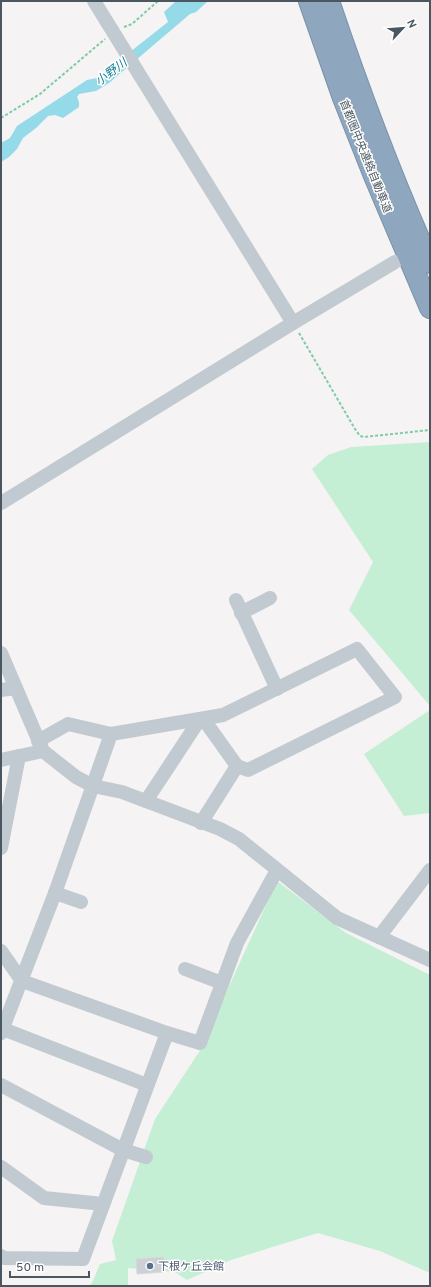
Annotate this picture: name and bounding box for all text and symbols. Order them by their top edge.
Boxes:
north arrow [383,8,423,48]
text: N [403,17,419,31]
water label: 小野川 [92,54,132,90]
street label: 首都圏中央連絡自動車道 [336,98,394,215]
scale bar [10,1253,89,1279]
text: 50 m [16,1260,44,1276]
place label: 下根ケ丘会館 [158,1260,224,1274]
marker: 下根ケ丘会館 [145,1261,155,1271]

